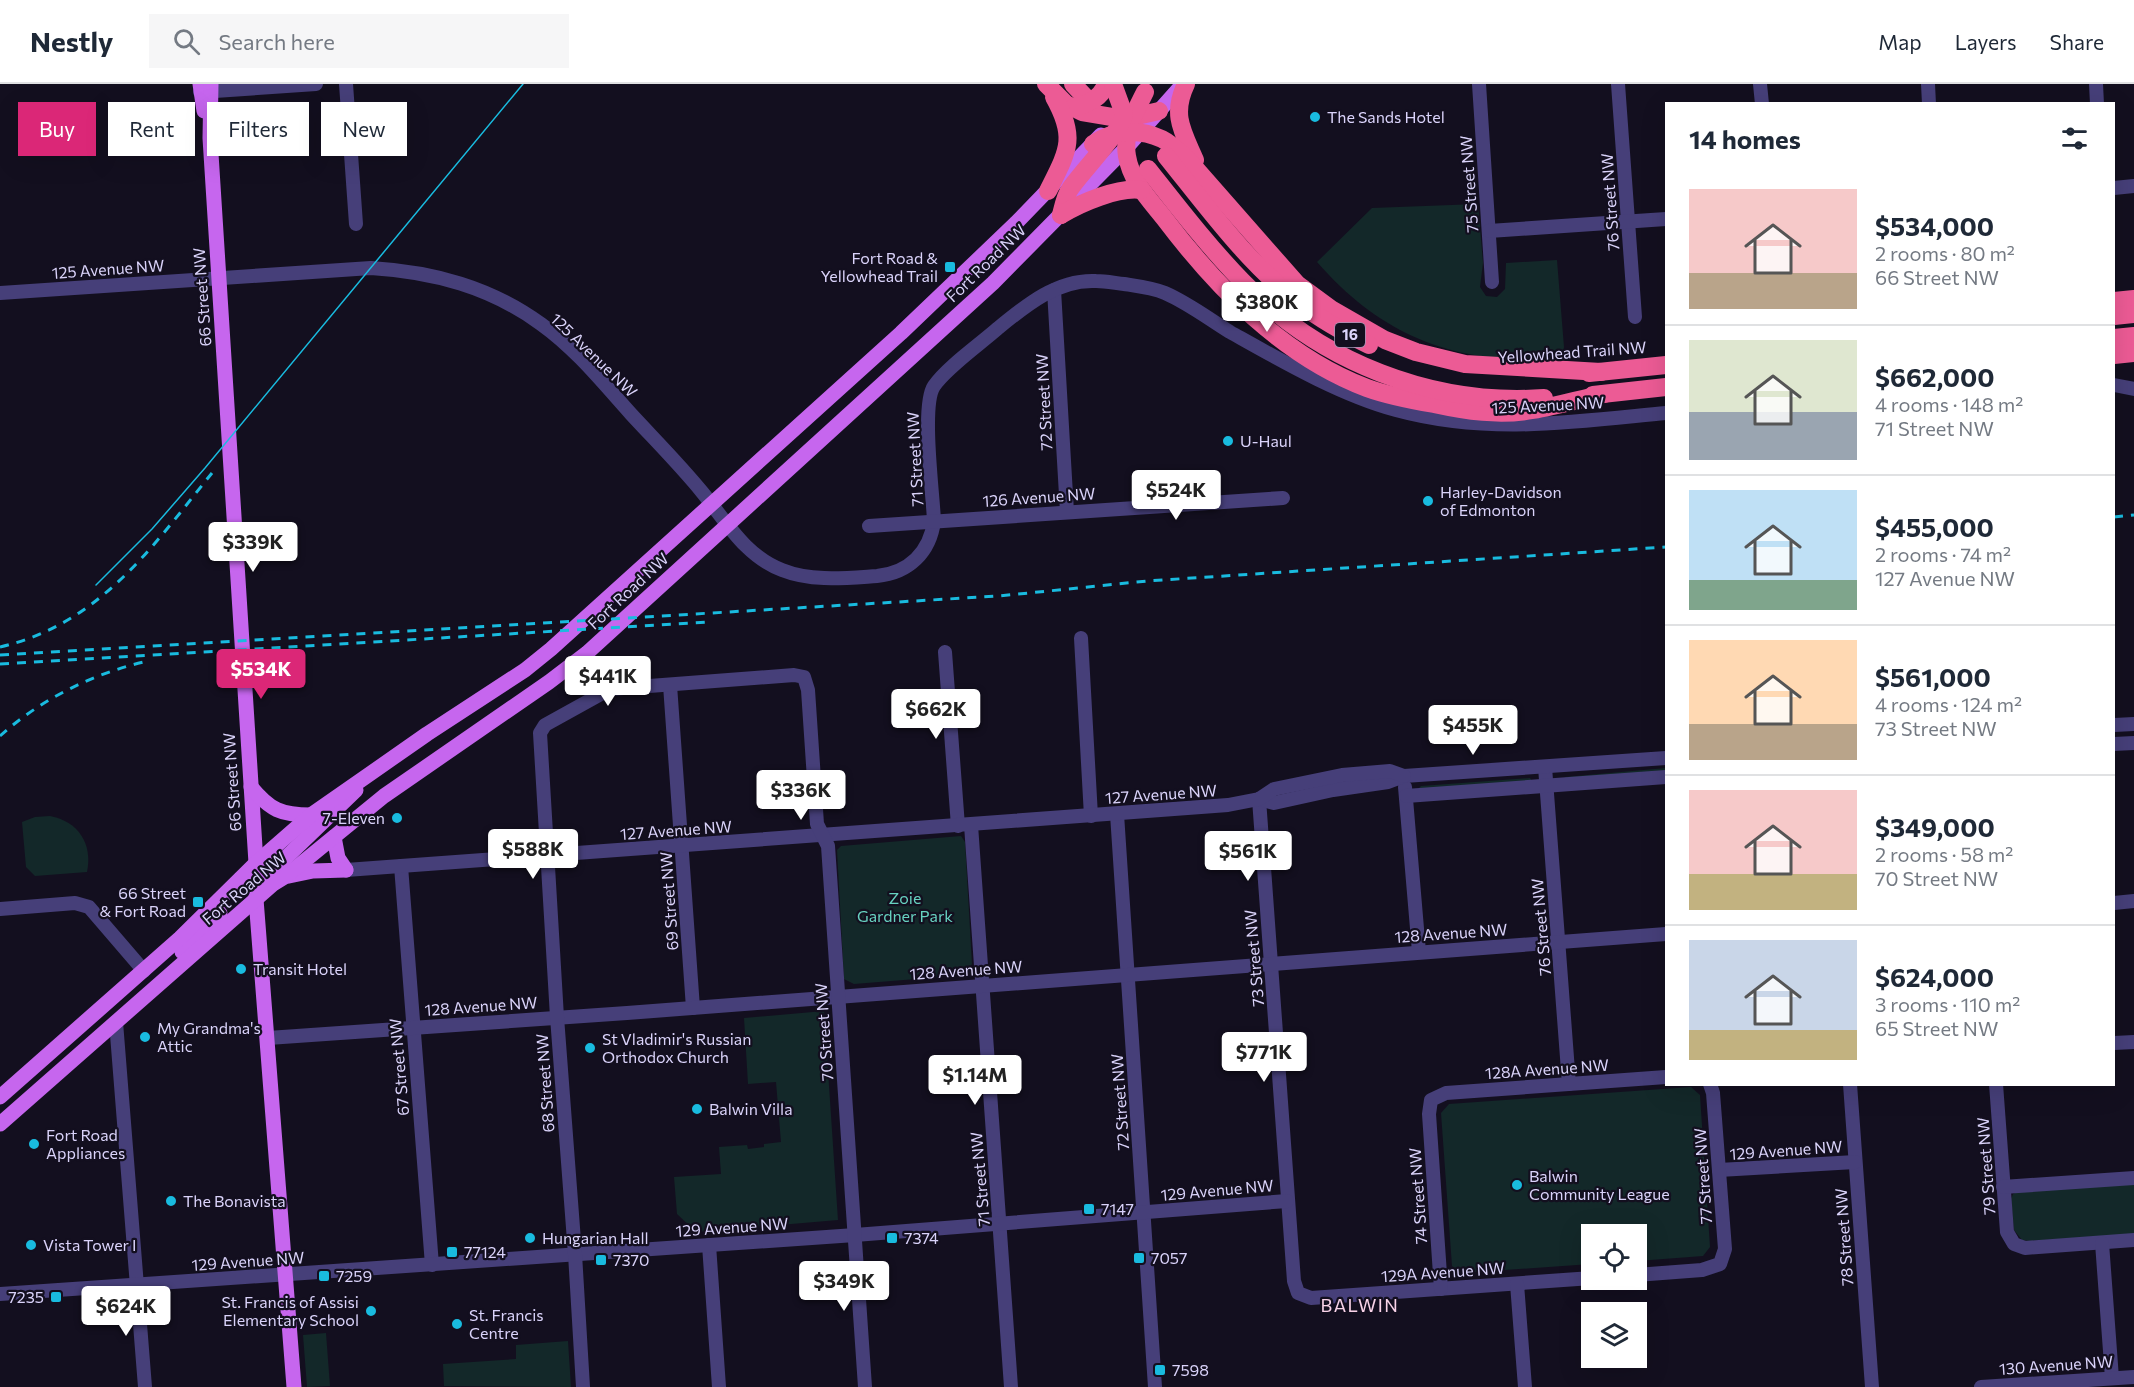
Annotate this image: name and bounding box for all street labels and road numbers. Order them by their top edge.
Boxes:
street label: 75 Street NW [1456,135,1481,233]
street label: 76 Street NW [1597,153,1622,252]
street label: Fort Road NW [942,220,1029,305]
street label: 66 Street NW [189,247,214,347]
street label: 125 Avenue NW [51,255,165,282]
street label: 125 Avenue NW [547,309,642,401]
road number: 16 [1335,323,1365,347]
street label: Yellowhead Trail NW [1497,337,1647,366]
street label: 72 Street NW [1031,353,1056,451]
street label: 125 Avenue NW [1491,392,1605,417]
street label: 71 Street NW [903,411,926,507]
street label: 126 Avenue NW [982,483,1096,510]
street label: Fort Road NW [583,548,672,633]
street label: 66 Street NW [219,732,244,832]
street label: 127 Avenue NW [1104,780,1217,807]
street label: 127 Avenue NW [619,816,732,843]
street label: Fort Road NW [198,847,289,928]
street label: 69 Street NW [656,851,681,951]
street label: 76 Street NW [1527,877,1554,977]
street label: 73 Street NW [1240,909,1267,1007]
street label: 128 Avenue NW [1394,919,1508,946]
street label: 128 Avenue NW [909,956,1023,983]
street label: 70 Street NW [811,982,836,1082]
street label: 128 Avenue NW [424,992,538,1019]
street label: 67 Street NW [385,1017,412,1117]
street label: 68 Street NW [532,1033,557,1133]
street label: 72 Street NW [1107,1053,1132,1151]
street label: 128A Avenue NW [1485,1055,1609,1082]
street label: 79 Street NW [1973,1117,1998,1216]
street label: 77 Street NW [1690,1127,1715,1225]
street label: 71 Street NW [966,1131,993,1227]
street label: 129 Avenue NW [1729,1136,1843,1163]
street label: 74 Street NW [1405,1147,1430,1245]
street label: 129 Avenue NW [1160,1175,1274,1204]
street label: 78 Street NW [1831,1188,1856,1287]
street label: 129 Avenue NW [675,1213,789,1240]
street label: 129 Avenue NW [191,1247,305,1274]
street label: 129A Avenue NW [1381,1258,1505,1285]
street label: 130 Avenue NW [1998,1351,2114,1378]

